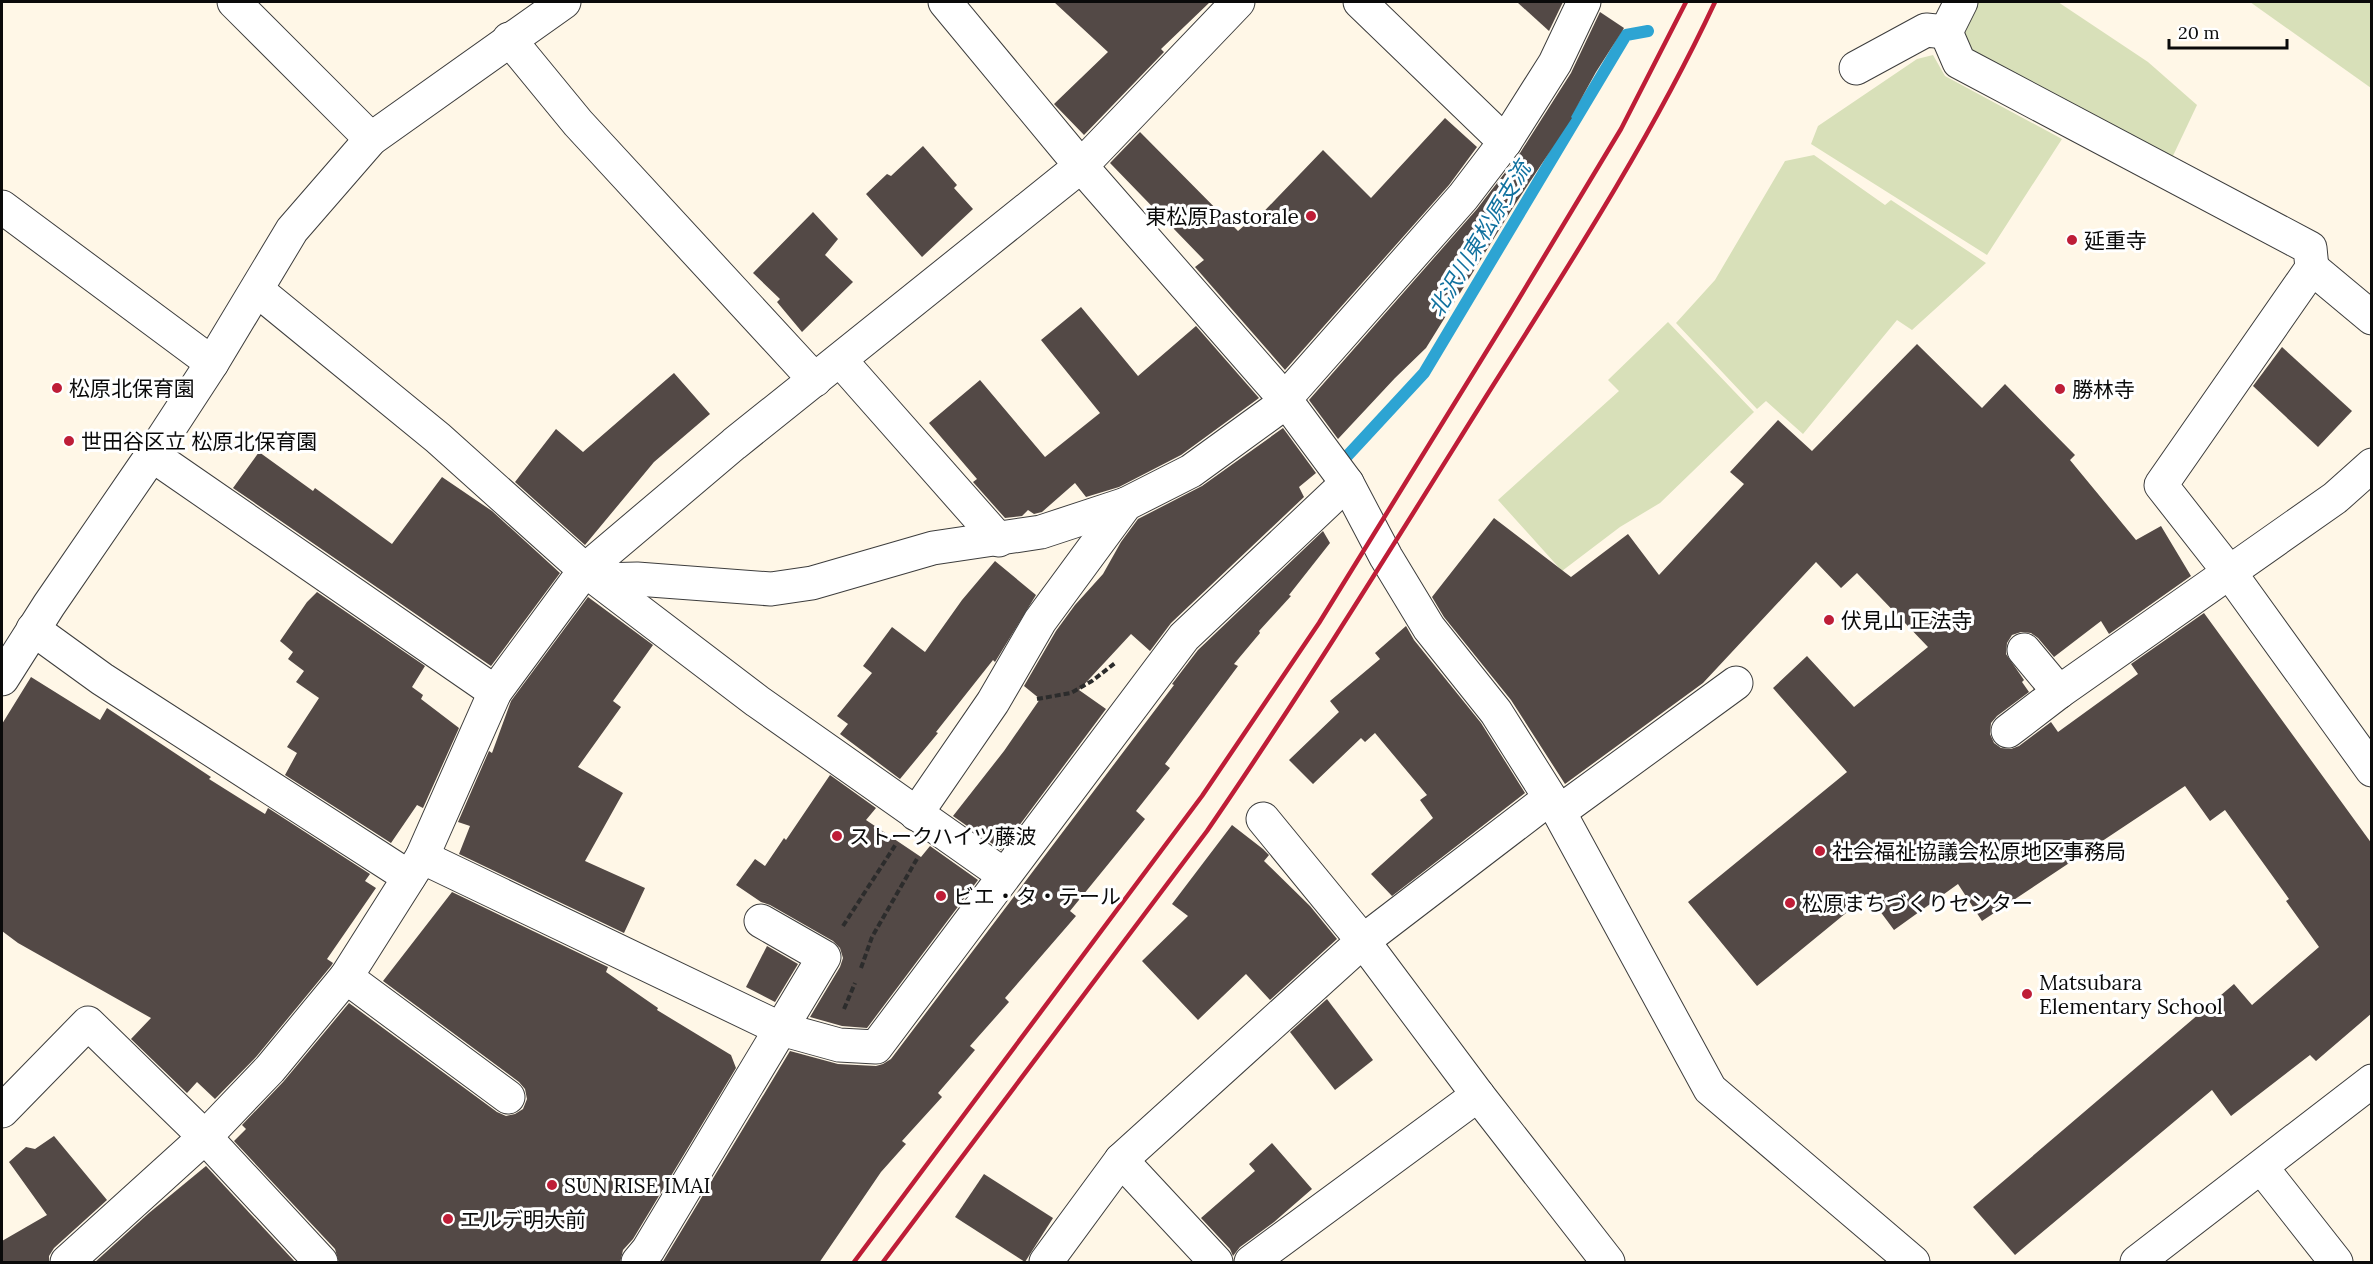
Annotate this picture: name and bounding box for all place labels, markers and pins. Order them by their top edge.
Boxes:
place label: 東松原Pastorale [1146,203,1299,230]
marker: 東松原Pastorale [1304,209,1318,223]
place label: 延重寺 [2084,227,2147,254]
marker: 延重寺 [2065,233,2079,247]
place label: 松原北保育園 [69,375,195,402]
place label: 勝林寺 [2072,376,2135,403]
marker: 松原北保育園 [50,381,64,395]
marker: 勝林寺 [2053,382,2067,396]
place label: 世田谷区立 松原北保育園 [81,428,318,455]
marker: 世田谷区立 松原北保育園 [62,434,76,448]
place label: 伏見山 正法寺 [1841,607,1973,634]
marker: 伏見山 正法寺 [1822,613,1836,627]
place label: ストークハイツ藤波 [849,823,1037,850]
marker: ストークハイツ藤波 [830,829,844,843]
place label: 社会福祉協議会松原地区事務局 [1832,838,2126,865]
marker: 社会福祉協議会松原地区事務局 [1813,844,1827,858]
place label: ビエ・タ・テール [953,883,1121,910]
marker: ビエ・タ・テール [934,889,948,903]
place label: 松原まちづくりセンター [1802,890,2033,917]
marker: 松原まちづくりセンター [1783,896,1797,910]
place label: Matsubara Elementary School [2039,969,2223,1020]
marker: Matsubara Elementary School [2020,987,2034,1001]
place label: SUN RISE IMAI [564,1172,710,1199]
marker: SUN RISE IMAI [545,1178,559,1192]
place label: エルデ明大前 [460,1206,586,1233]
marker: エルデ明大前 [441,1212,455,1226]

